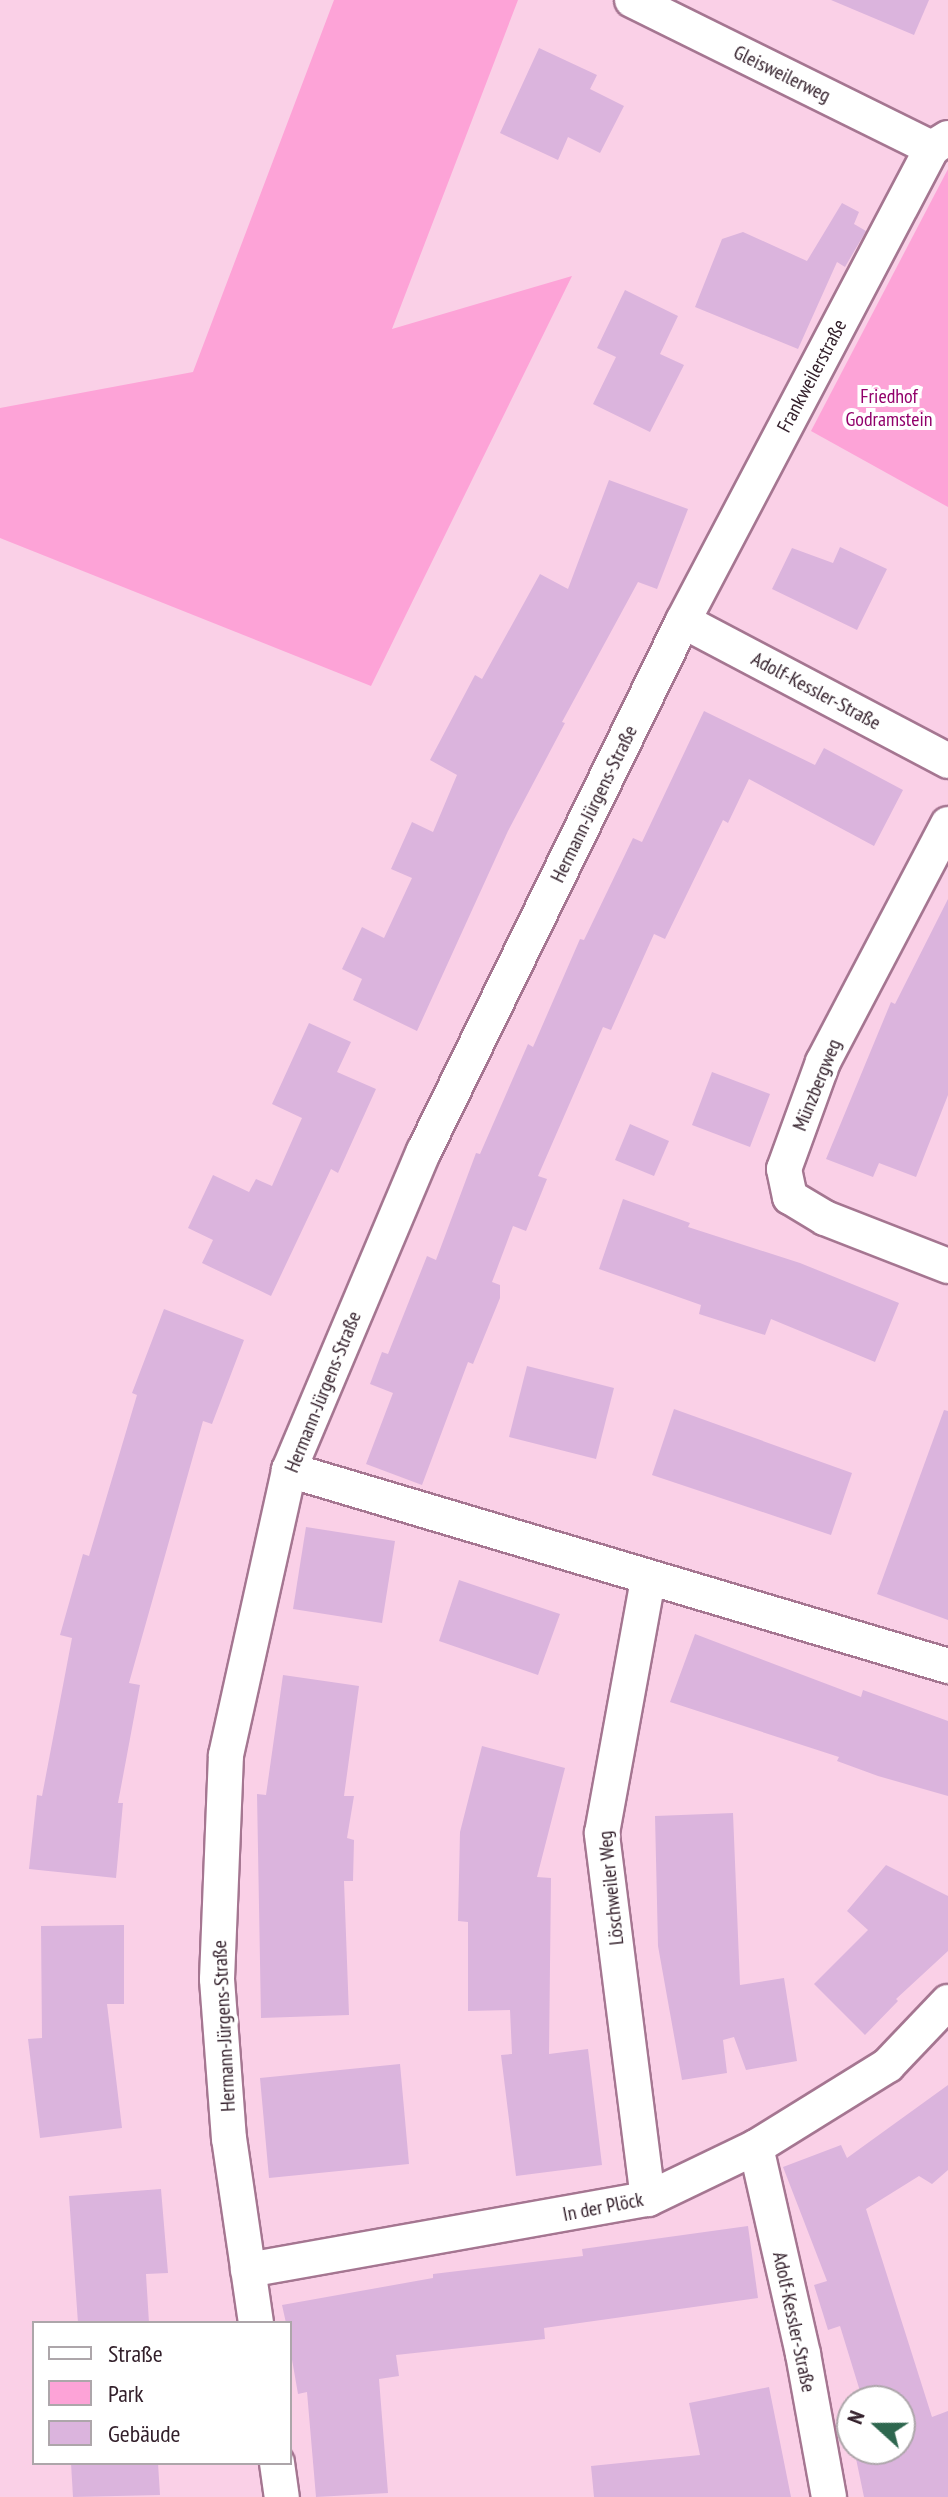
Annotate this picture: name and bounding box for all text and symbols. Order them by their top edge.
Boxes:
street label: Gleisweilerweg [730,40,834,108]
street label: Frankweilerstraße [772,315,852,437]
park label: Friedhof Godramstein [845,385,933,432]
street label: Adolf-Kessler-Straße [747,647,885,735]
street label: Hermann-Jürgens-Straße [546,722,642,886]
street label: Münzbergweg [788,1036,846,1134]
street label: Hermann-Jürgens-Straße [280,1308,366,1476]
street label: Löschweiler Weg [593,1830,629,1946]
street label: Hermann-Jürgens-Straße [208,1940,240,2112]
street label: In der Plöck [561,2187,645,2227]
street label: Adolf-Kessler-Straße [767,2250,821,2394]
legend [32,2321,292,2465]
text: Straße [108,2338,163,2369]
text: Park [108,2378,144,2409]
north arrow [836,2385,916,2465]
text: N [840,2407,871,2428]
text: Gebäude [108,2418,180,2449]

